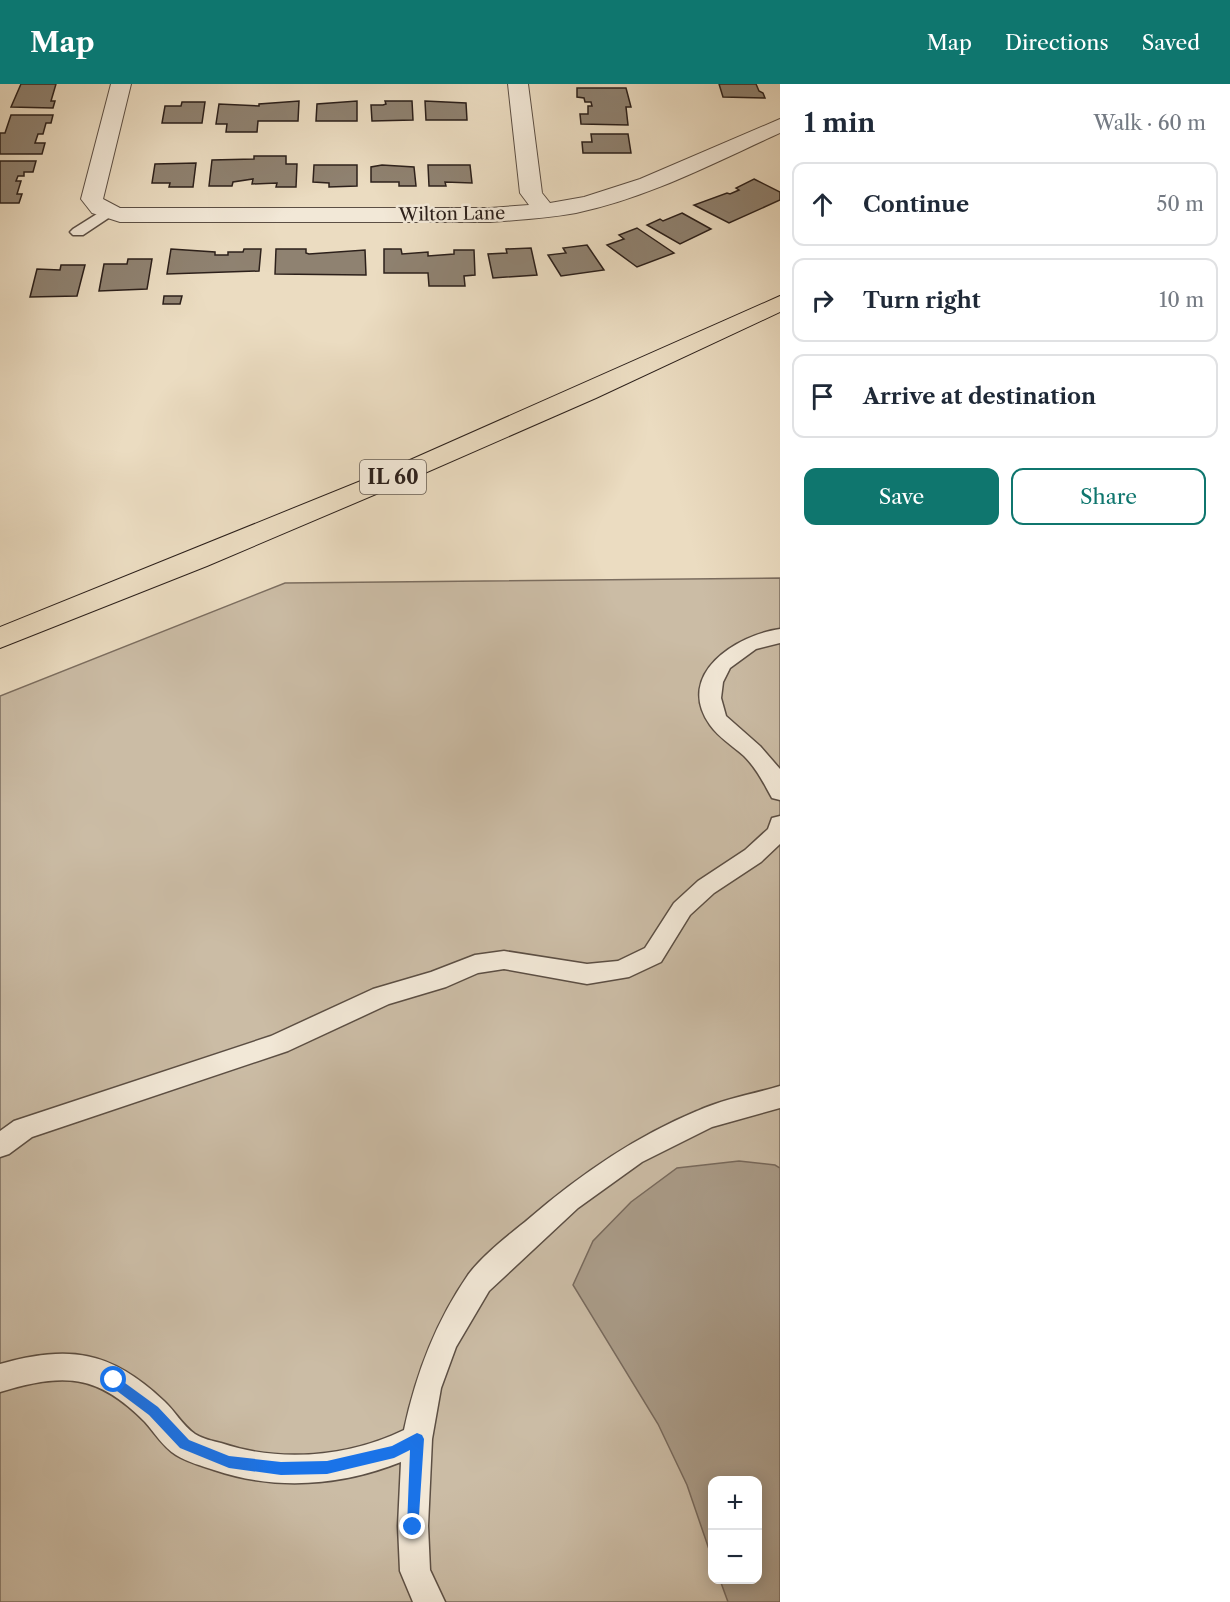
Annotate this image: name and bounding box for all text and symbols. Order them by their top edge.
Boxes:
text: Map [30,25,94,59]
text: Map [927,30,972,55]
text: Directions [1005,30,1109,55]
text: Saved [1142,30,1200,55]
text: 1 min [804,107,875,139]
text: Walk · 60 m [1094,111,1206,135]
icon: ahead [806,188,839,221]
text: Continue [863,191,969,218]
text: 50 m [1157,192,1204,216]
street label: Wilton Lane [398,202,505,226]
icon: right [806,284,839,317]
text: Turn right [863,287,981,314]
text: 10 m [1159,288,1204,312]
icon: arrive [806,380,839,413]
text: Arrive at destination [863,383,1096,410]
road number: IL 60 [360,460,426,494]
button: Save [804,468,999,525]
button: Share [1011,468,1206,525]
route start [100,1366,126,1392]
map controls [708,1476,762,1584]
button: + [708,1476,762,1530]
route end [399,1513,425,1539]
button: − [708,1530,762,1584]

